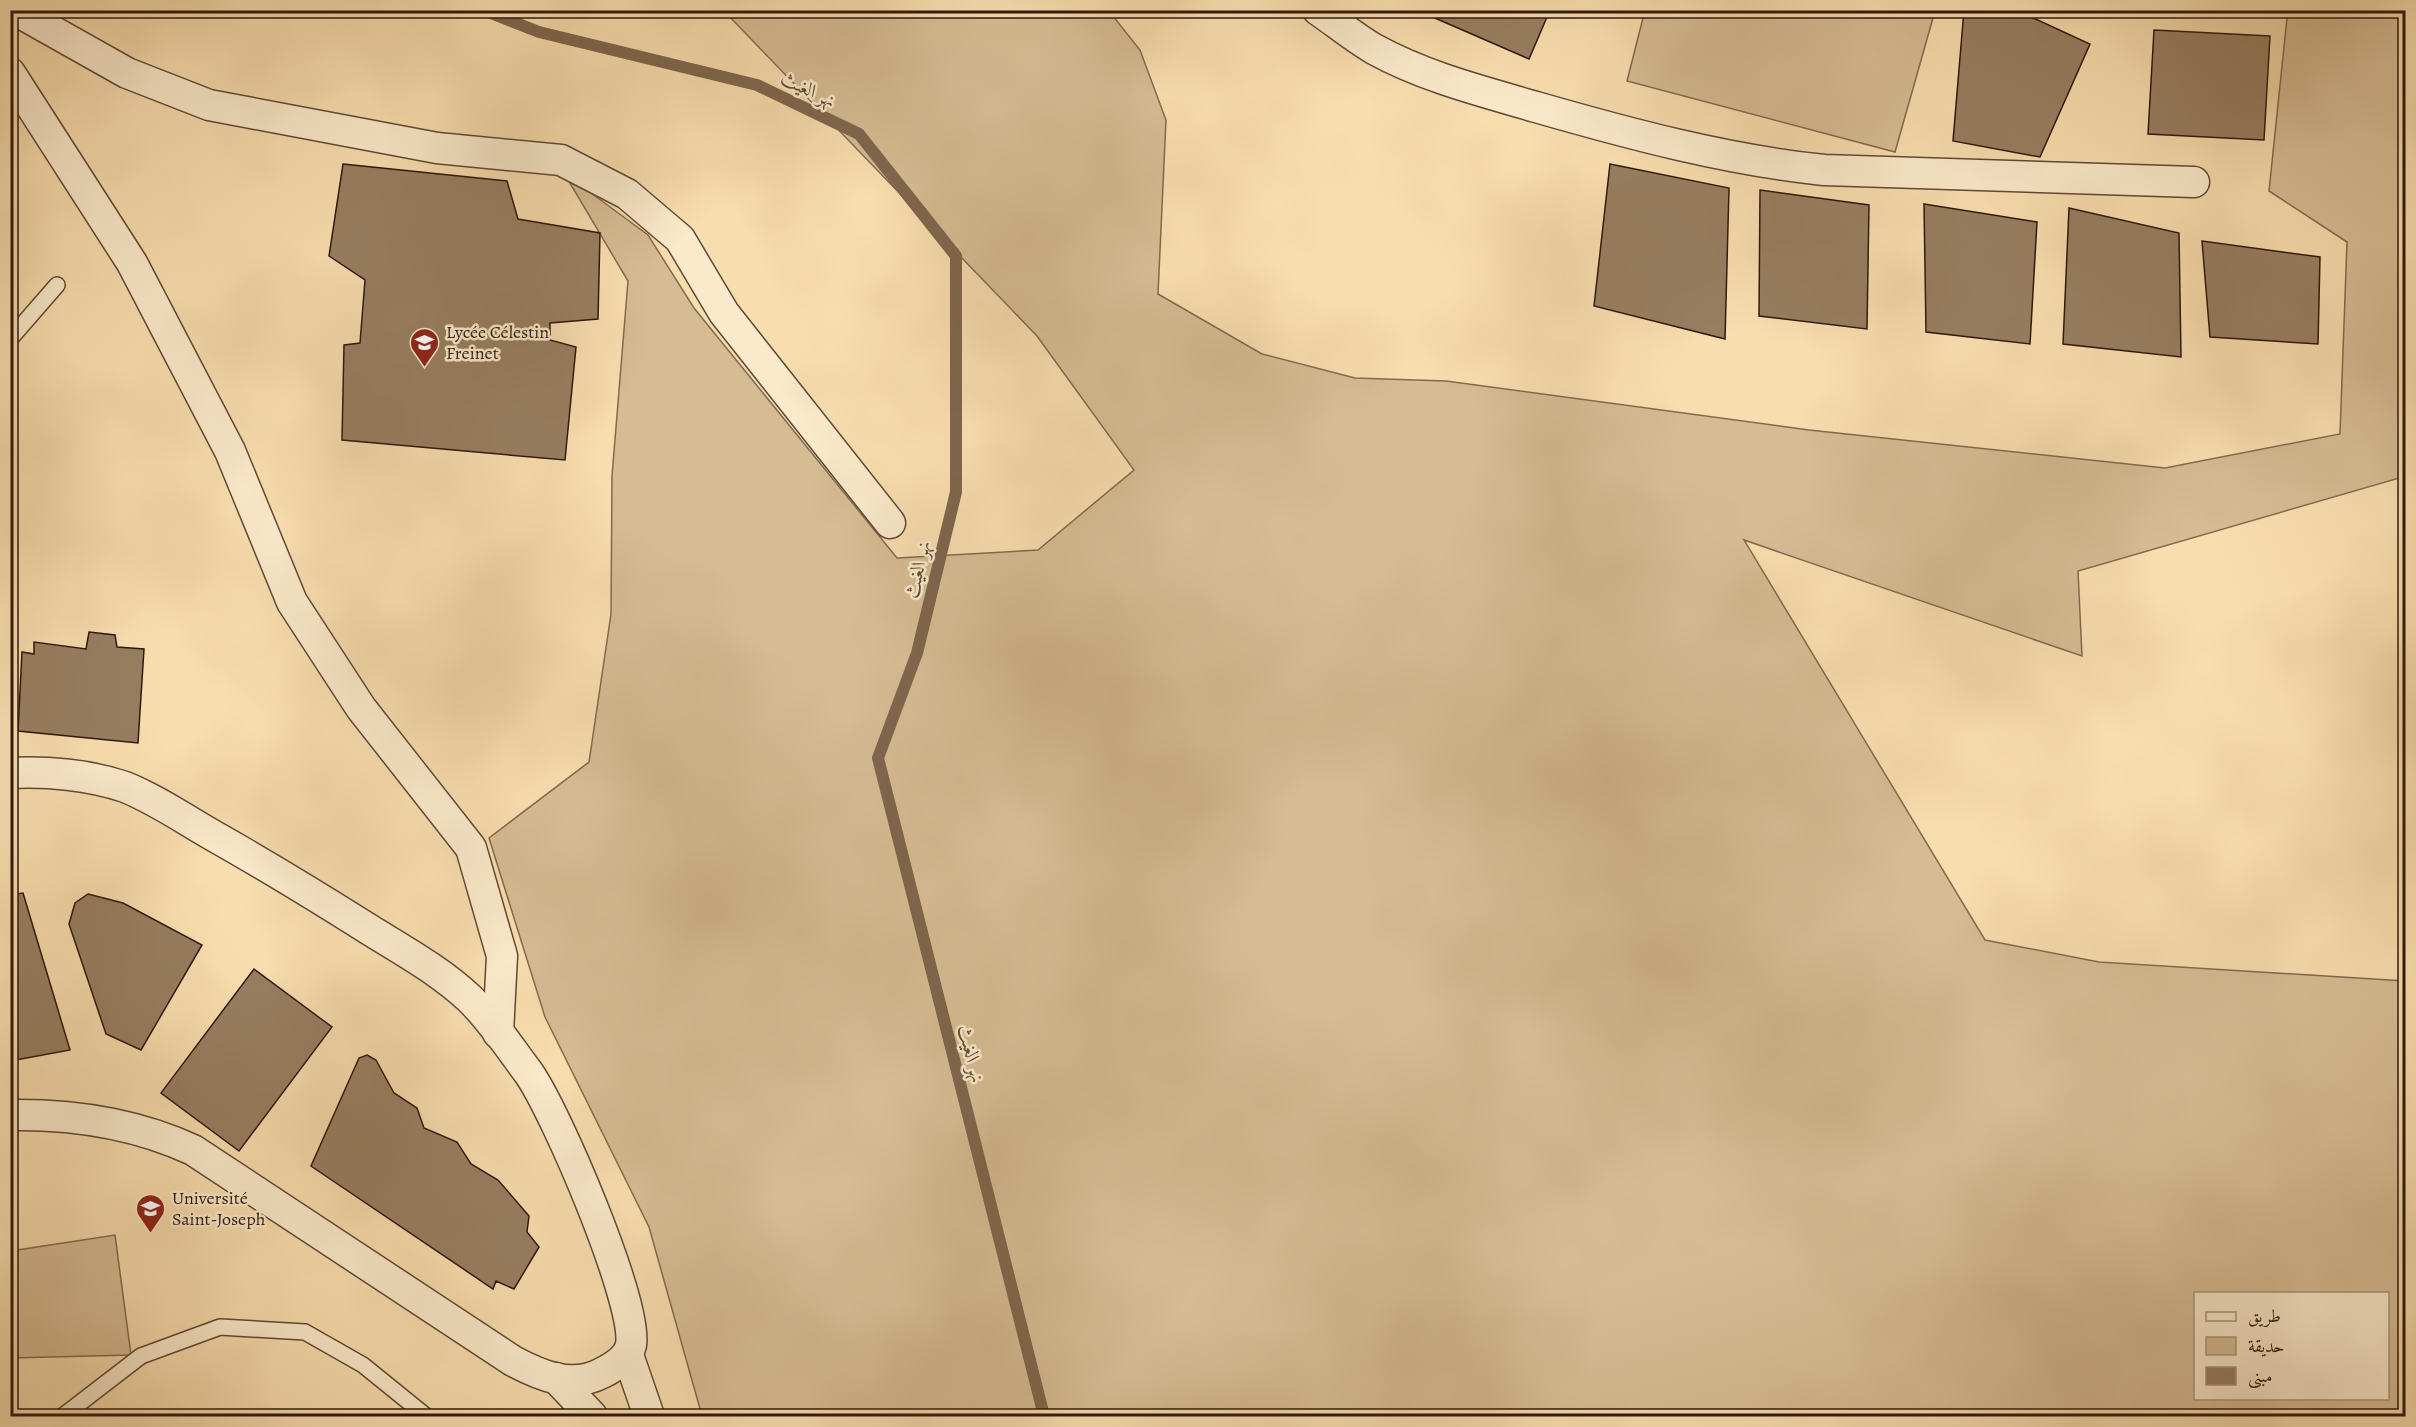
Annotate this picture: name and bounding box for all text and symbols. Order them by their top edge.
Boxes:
water label: نهر الغيث [777,64,841,114]
place label: Lycée Célestin Freinet [446,320,549,365]
school or university icon: Lycée Célestin Freinet [409,326,441,368]
water label: نهر الغيث [898,538,937,601]
water label: نهر الغيث [951,1022,992,1086]
place label: Université Saint-Joseph [172,1186,266,1231]
school or university icon: Université Saint-Joseph [135,1192,167,1234]
legend [2194,1292,2389,1400]
text: طريق [2248,1304,2281,1328]
text: حديقة [2248,1334,2284,1358]
text: مبنى [2248,1364,2273,1389]

